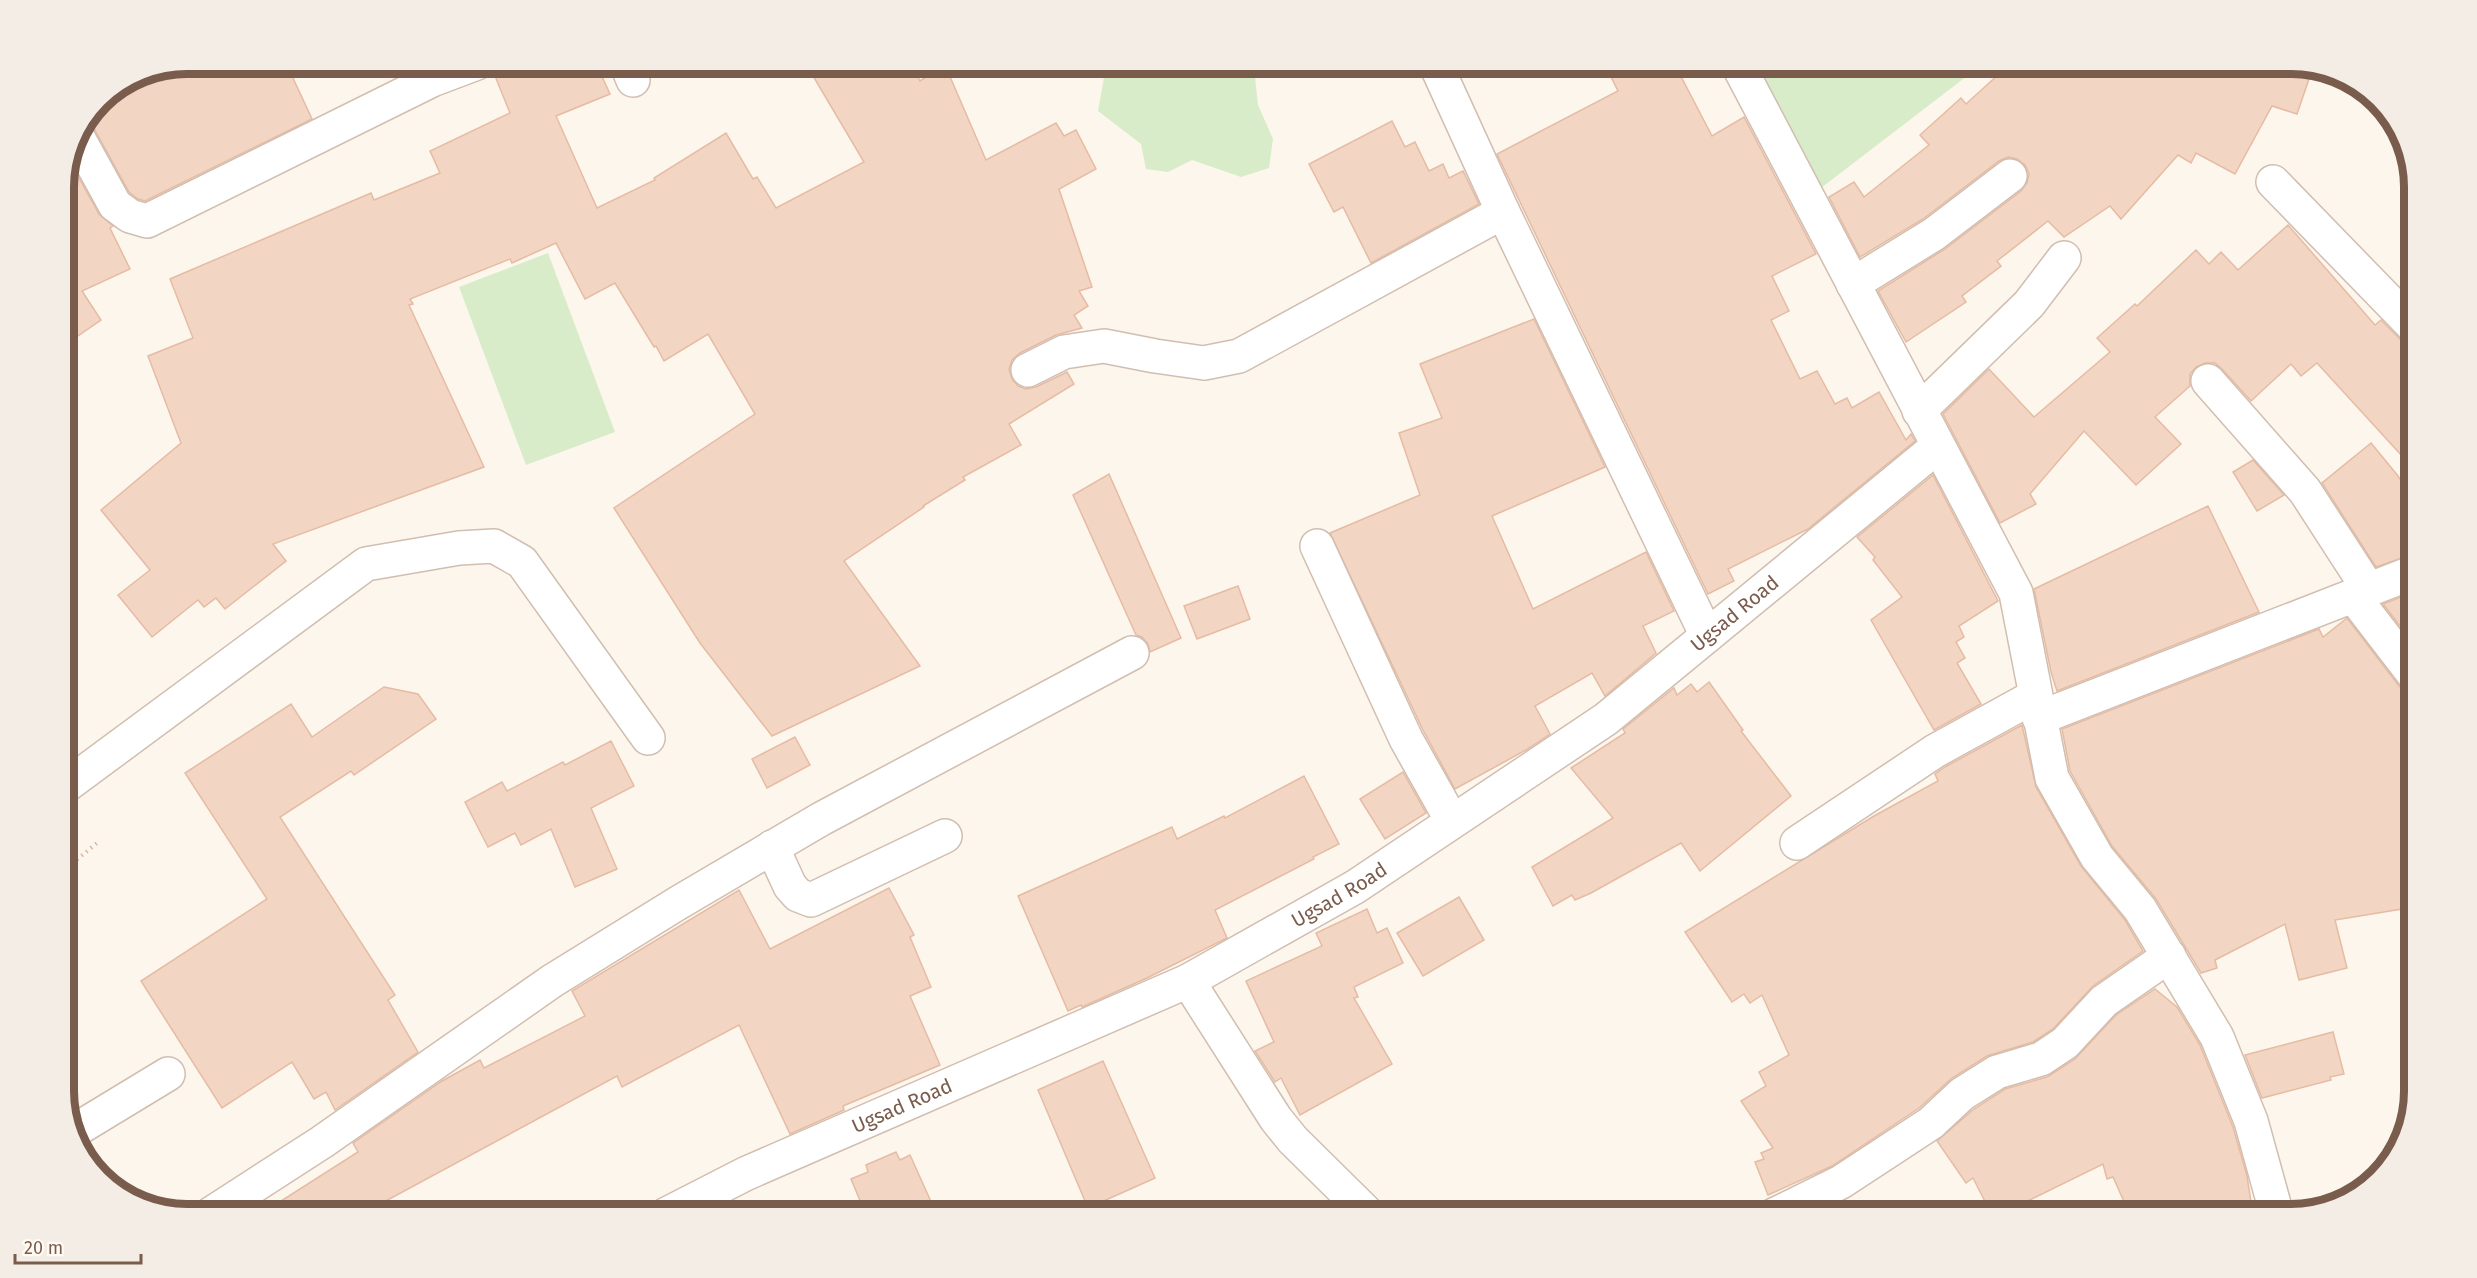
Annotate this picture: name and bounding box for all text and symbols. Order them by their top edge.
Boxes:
street label: Ugsad Road [1685,570,1783,657]
street label: Ugsad Road [1287,857,1391,932]
street label: Ugsad Road [848,1073,956,1138]
scale bar [15,1227,141,1265]
text: 20 m [24,1237,63,1259]

